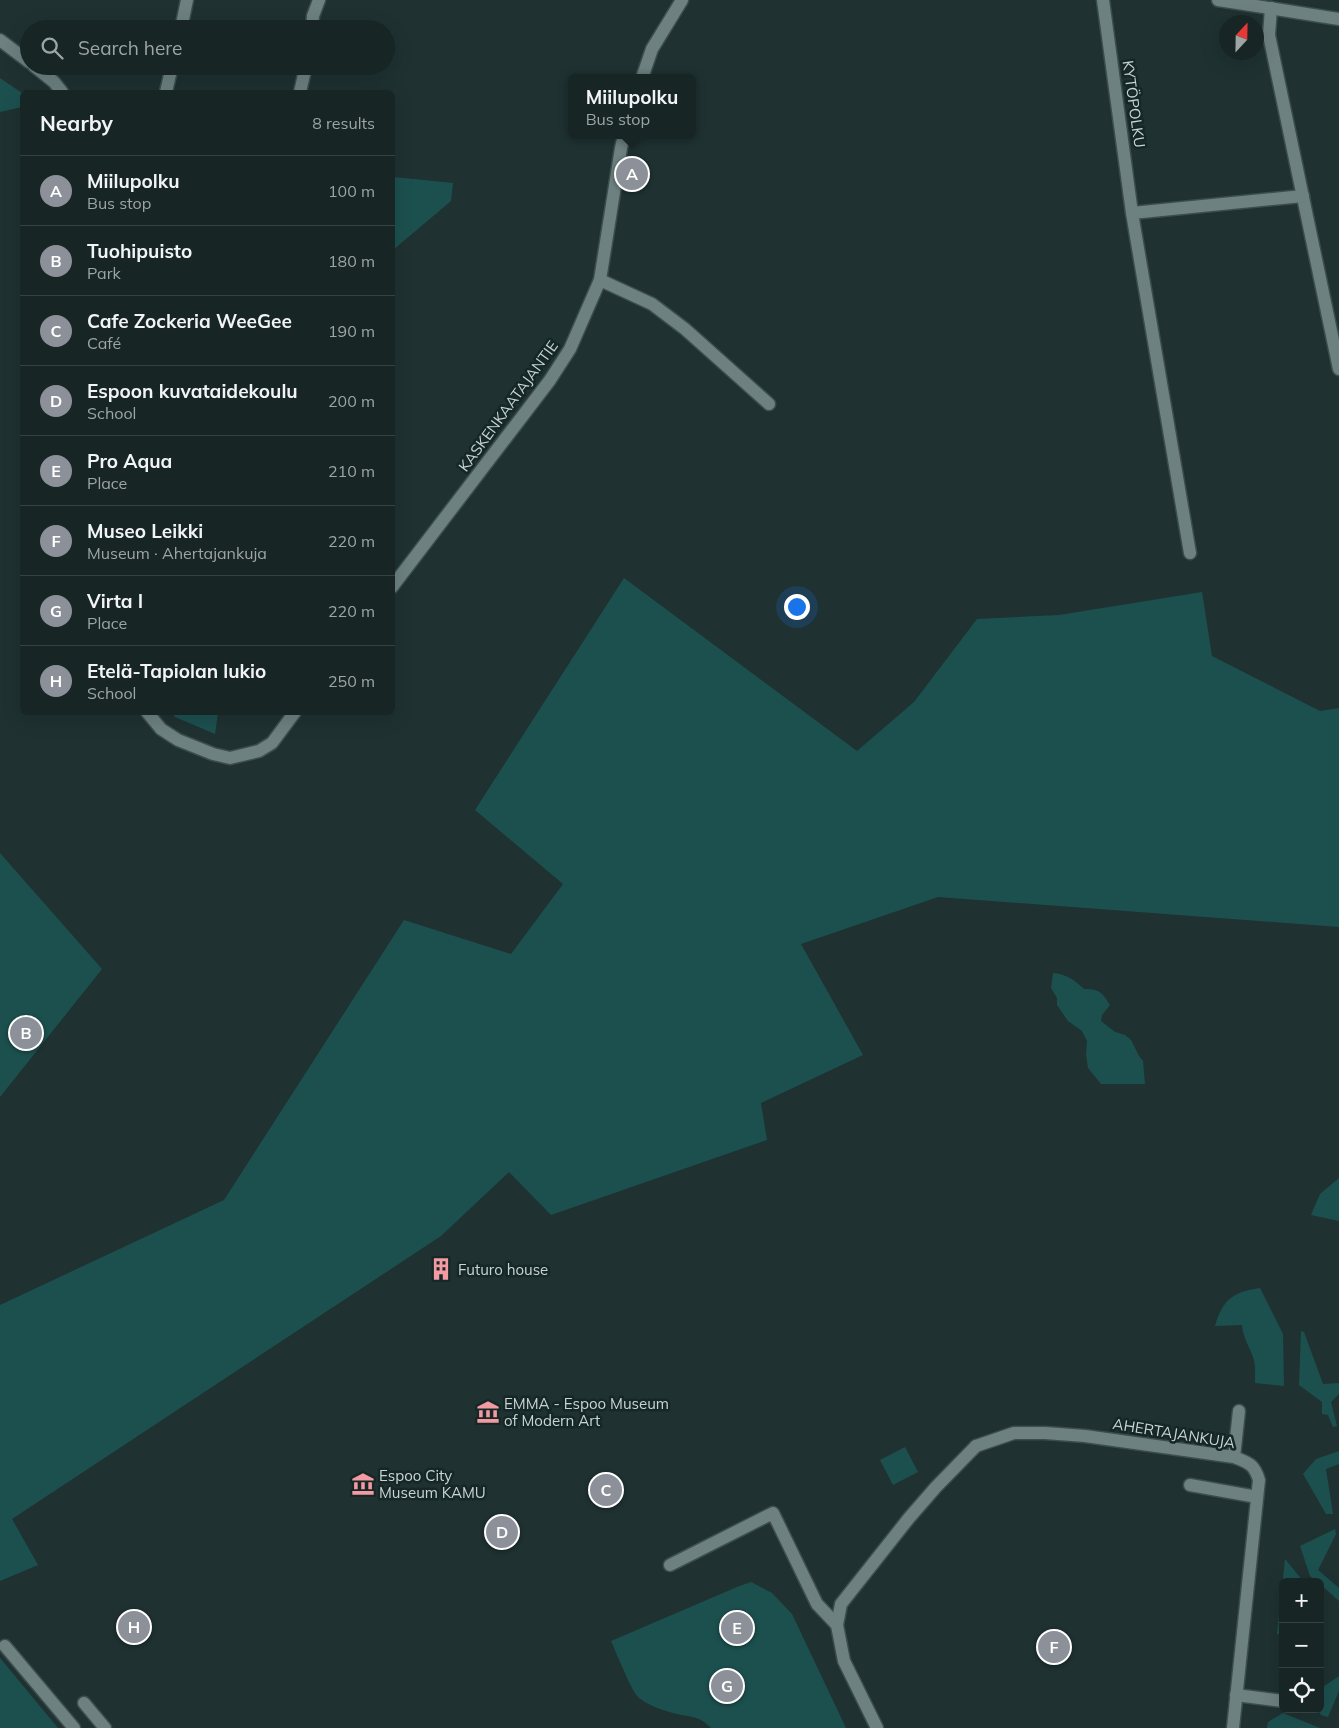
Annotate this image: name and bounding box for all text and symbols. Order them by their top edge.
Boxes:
north arrow [1219,15,1264,60]
search box [20,20,395,75]
icon: search [38,34,66,62]
text: Search here [78,36,182,60]
street label: KYTÖPOLKU [1118,59,1150,149]
popup [568,74,696,139]
text: Miilupolku [586,85,678,109]
text: Bus stop [586,109,650,129]
text: Nearby [40,110,113,136]
text: 8 results [312,113,375,133]
pin: A [616,155,648,193]
text: Miilupolku [87,169,180,193]
text: A [50,181,62,201]
text: 100 m [328,181,375,201]
text: Bus stop [87,193,151,213]
text: Tuohipuisto [87,239,192,263]
text: B [50,251,62,271]
text: 180 m [328,251,375,271]
text: Park [87,263,121,283]
text: Cafe Zockeria WeeGee [87,309,292,333]
text: C [51,321,61,341]
text: 190 m [328,321,375,341]
text: Café [87,333,121,353]
street label: KASKENKAATAJANTIE [454,337,562,475]
text: Espoon kuvataidekoulu [87,379,298,403]
text: D [50,391,62,411]
text: 200 m [328,391,375,411]
text: School [87,403,136,423]
text: Pro Aqua [87,449,172,473]
text: E [51,461,61,481]
text: 210 m [328,461,375,481]
text: Place [87,473,127,493]
text: Museo Leikki [87,519,203,543]
text: F [51,531,61,551]
text: 220 m [328,531,375,551]
text: Museum · Ahertajankuja [87,543,267,563]
text: Virta I [87,589,143,613]
your location [784,594,810,620]
text: G [50,601,62,621]
text: 220 m [328,601,375,621]
text: Place [87,613,127,633]
text: Etelä-Tapiolan lukio [87,659,266,683]
text: H [50,671,62,691]
text: 250 m [328,671,375,691]
text: School [87,683,136,703]
pin: B [10,1014,42,1052]
building icon: Futuro house [428,1256,454,1282]
place label: Futuro house [458,1260,548,1279]
place label: EMMA - Espoo Museum of Modern Art [504,1394,669,1430]
museum icon: EMMA - Espoo Museum of Modern Art [475,1399,501,1425]
street label: AHERTAJANKUJA [1111,1414,1237,1452]
place label: Espoo City Museum KAMU [379,1466,486,1502]
museum icon: Espoo City Museum KAMU [350,1471,376,1497]
pin: C [590,1471,622,1509]
pin: D [486,1513,518,1551]
map controls [1279,1578,1324,1713]
button: + [1279,1578,1324,1623]
pin: H [118,1608,150,1646]
pin: E [721,1609,753,1647]
button: − [1279,1623,1324,1668]
pin: F [1038,1628,1070,1666]
pin: G [711,1667,743,1705]
button: locate [1279,1668,1324,1713]

